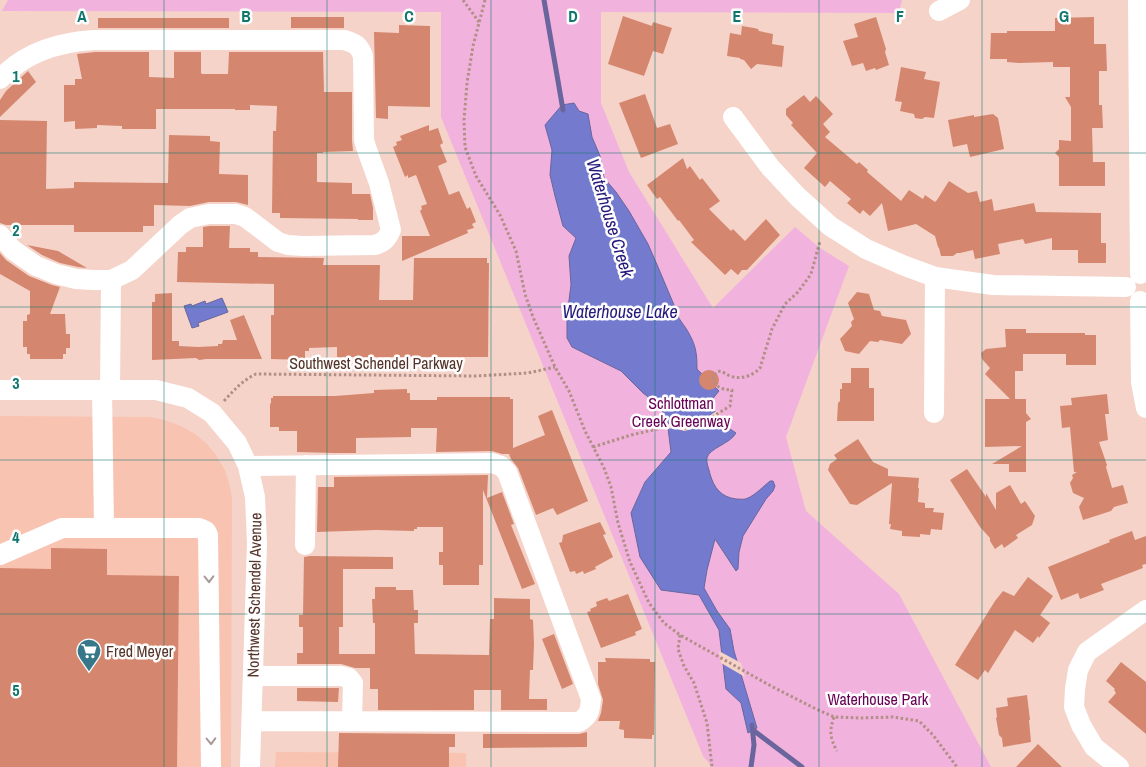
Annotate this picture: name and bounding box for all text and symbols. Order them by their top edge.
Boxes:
text: A [77,5,87,27]
text: B [241,5,251,27]
text: C [404,5,414,27]
text: D [568,5,578,27]
text: E [733,5,742,27]
text: F [896,5,904,27]
text: G [1059,5,1069,27]
text: 1 [12,65,20,87]
water label: Waterhouse Creek [581,156,641,281]
text: 2 [12,219,20,241]
water label: Waterhouse Lake [562,299,678,324]
street label: Southwest Schendel Parkway [289,352,463,374]
text: 3 [12,372,20,394]
park label: Schlottman Creek Greenway [632,392,731,432]
street label: Northwest Schendel Avenue [242,513,266,677]
text: 4 [12,526,20,548]
one-way arrow [203,575,214,583]
supermarket icon: Fred Meyer [76,638,102,672]
place label: Fred Meyer [106,640,174,662]
text: 5 [12,679,20,701]
park label: Waterhouse Park [828,688,929,710]
one-way arrow [206,738,216,746]

